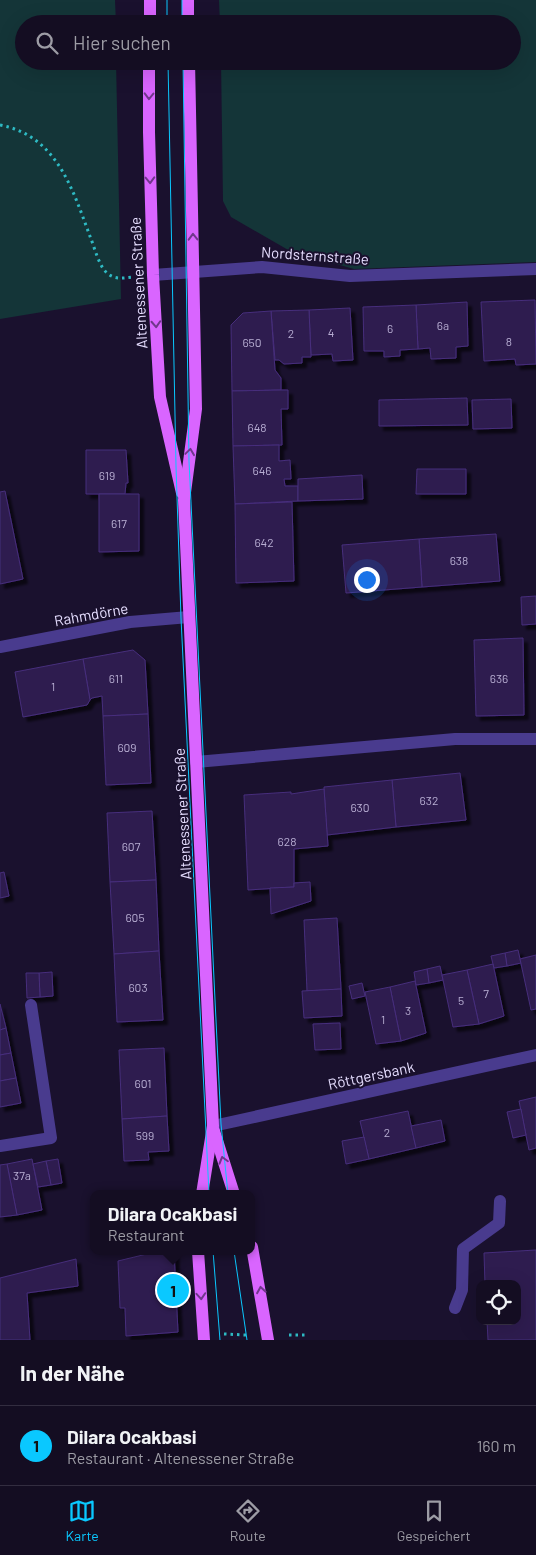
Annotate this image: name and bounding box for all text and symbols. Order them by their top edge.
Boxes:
search box [15,15,521,70]
icon: search [33,29,61,57]
text: Hier suchen [73,31,171,54]
one-way arrow [144,93,154,101]
one-way arrow [145,177,155,185]
street label: Altenessener Straße [126,217,150,349]
one-way arrow [188,233,199,241]
street label: Nordsternstraße [261,242,369,268]
house number: 6a [437,318,449,332]
one-way arrow [150,320,161,328]
house number: 6 [387,321,393,335]
house number: 4 [328,325,334,339]
house number: 2 [288,326,294,340]
house number: 8 [506,334,512,348]
house number: 650 [242,335,262,349]
house number: 648 [247,420,267,434]
one-way arrow [184,447,195,455]
house number: 646 [253,463,271,477]
house number: 619 [99,468,115,482]
house number: 617 [111,516,127,530]
house number: 642 [254,535,274,549]
house number: 638 [450,553,468,567]
your location [354,567,380,593]
street label: Rahmdörne [53,599,129,629]
house number: 611 [109,671,123,685]
house number: 636 [490,671,508,685]
house number: 1 [51,679,55,693]
house number: 609 [117,740,137,754]
street label: Altenessener Straße [170,748,194,880]
house number: 632 [420,793,438,807]
house number: 630 [350,800,370,814]
house number: 628 [278,834,296,848]
house number: 607 [122,839,141,853]
house number: 605 [125,910,145,924]
house number: 603 [128,980,148,994]
house number: 7 [483,986,489,1000]
house number: 5 [458,993,464,1007]
house number: 3 [405,1003,411,1017]
house number: 1 [381,1012,385,1026]
street label: Röttgersbank [326,1057,416,1093]
house number: 601 [135,1076,151,1090]
house number: 2 [384,1125,390,1139]
house number: 599 [136,1128,154,1142]
one-way arrow [218,1156,228,1165]
house number: 37a [13,1168,31,1182]
popup [90,1190,255,1255]
text: Dilara Ocakbasi [108,1202,237,1225]
text: Restaurant [108,1225,185,1244]
pin: 1 [157,1271,189,1309]
map controls [476,1280,521,1325]
button: locate [476,1280,521,1325]
one-way arrow [256,1286,266,1295]
one-way arrow [195,1292,206,1300]
text: In der Nähe [20,1360,125,1385]
text: Dilara Ocakbasi [67,1425,197,1448]
text: 1 [33,1436,39,1455]
text: 160 m [477,1436,516,1455]
text: Restaurant · Altenessener Straße [67,1448,294,1467]
tab: Karte [65,1497,99,1544]
tab: Route [230,1497,266,1544]
tab: Gespeichert [397,1497,471,1544]

